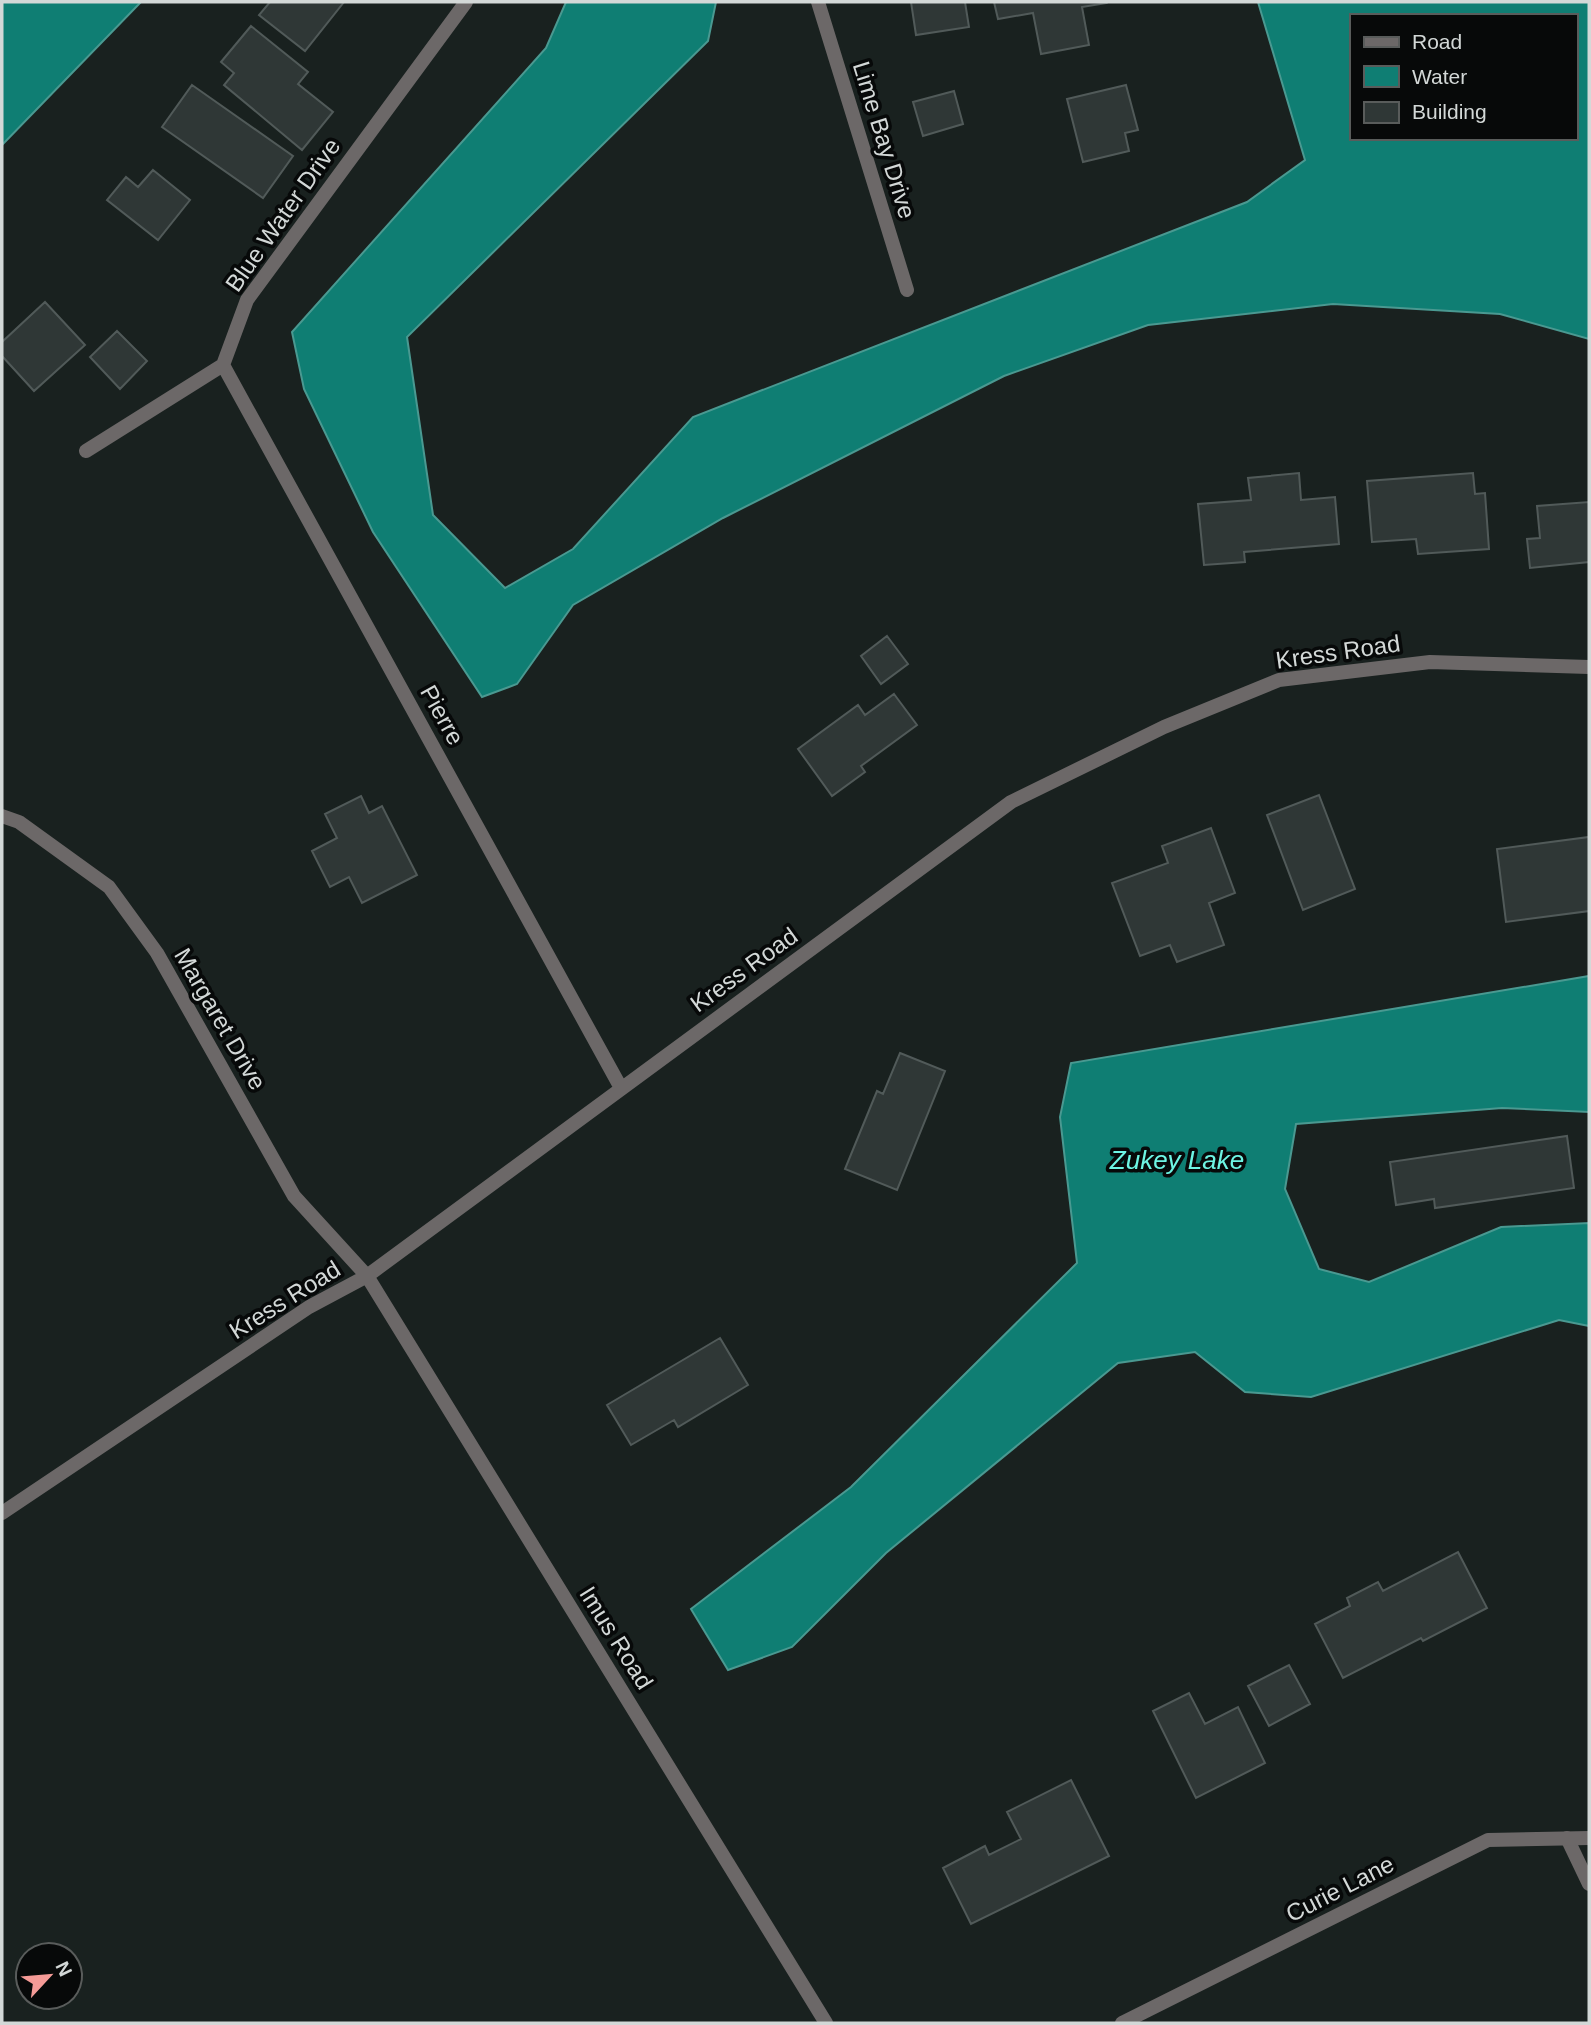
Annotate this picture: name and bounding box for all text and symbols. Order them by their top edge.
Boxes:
legend [1350,14,1577,140]
text: Road [1412,30,1462,53]
street label: Lime Bay Drive [848,58,921,222]
text: Water [1412,65,1467,88]
text: Building [1412,100,1487,123]
street label: Blue Water Drive [220,133,345,296]
street label: Kress Road [1274,629,1402,674]
street label: Pierre [415,680,470,749]
street label: Kress Road [685,922,802,1017]
street label: Margaret Drive [169,943,272,1094]
water label: Zukey Lake [1109,1145,1244,1175]
street label: Kress Road [224,1255,345,1344]
street label: Imus Road [574,1581,659,1694]
street label: Curie Lane [1281,1850,1398,1927]
north arrow [14,1941,84,2011]
text: N [51,1958,76,1980]

